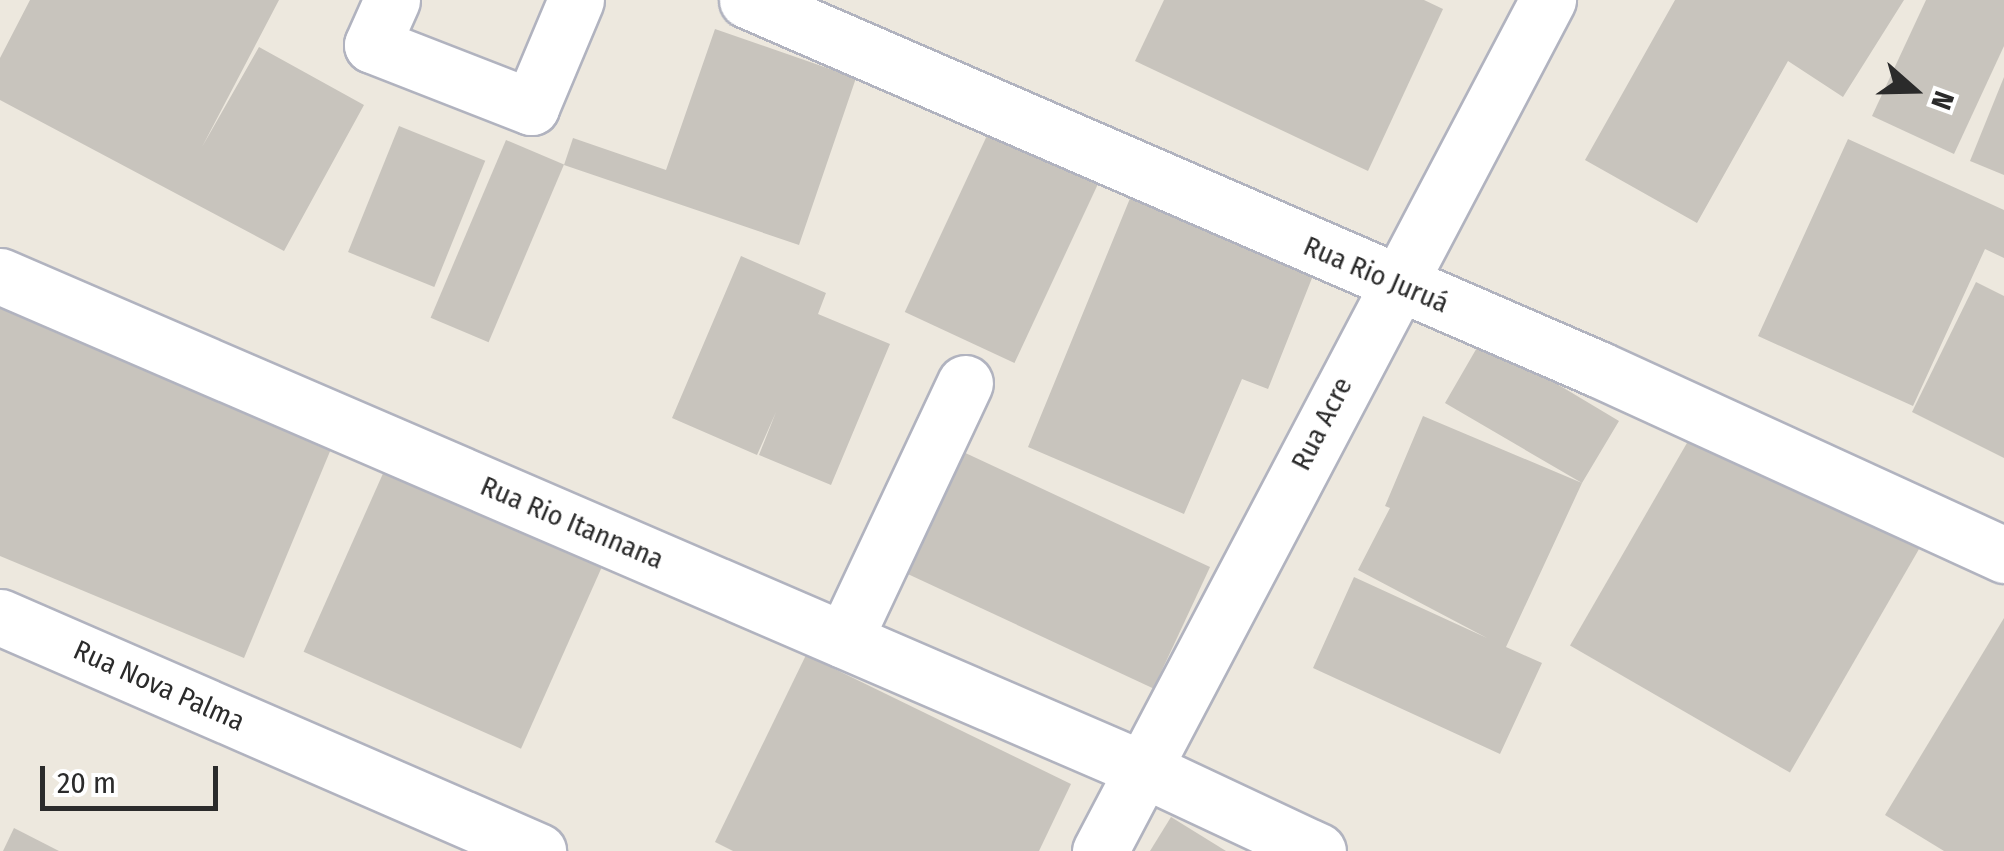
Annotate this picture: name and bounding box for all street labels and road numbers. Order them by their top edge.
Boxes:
street label: Rua Rio Juruá [1298,229,1454,321]
street label: Rua Acre [1284,372,1360,476]
street label: Rua Rio Itannana [475,469,669,577]
street label: Rua Nova Palma [68,633,250,739]

